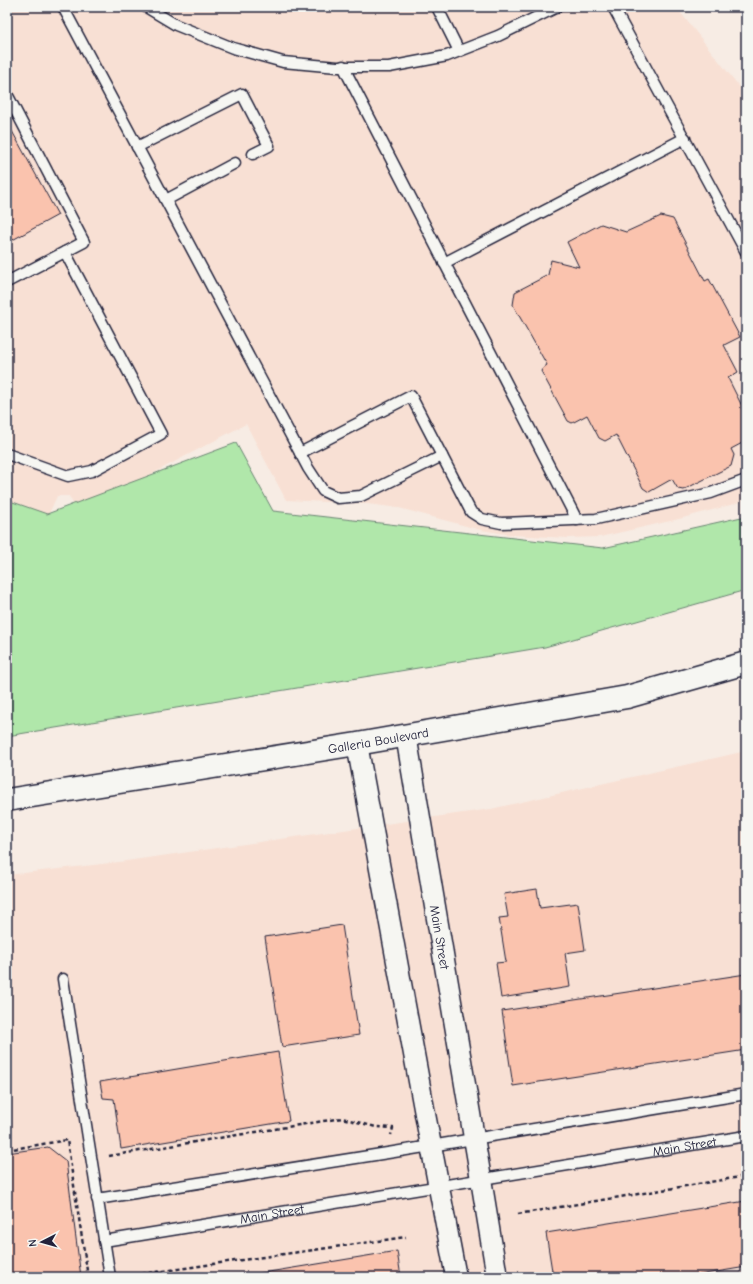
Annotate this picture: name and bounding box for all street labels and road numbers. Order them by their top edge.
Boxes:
street label: Galleria Boulevard [327,724,430,756]
street label: Main Street [427,904,453,972]
street label: Main Street [651,1133,719,1159]
street label: Main Street [239,1201,306,1226]

